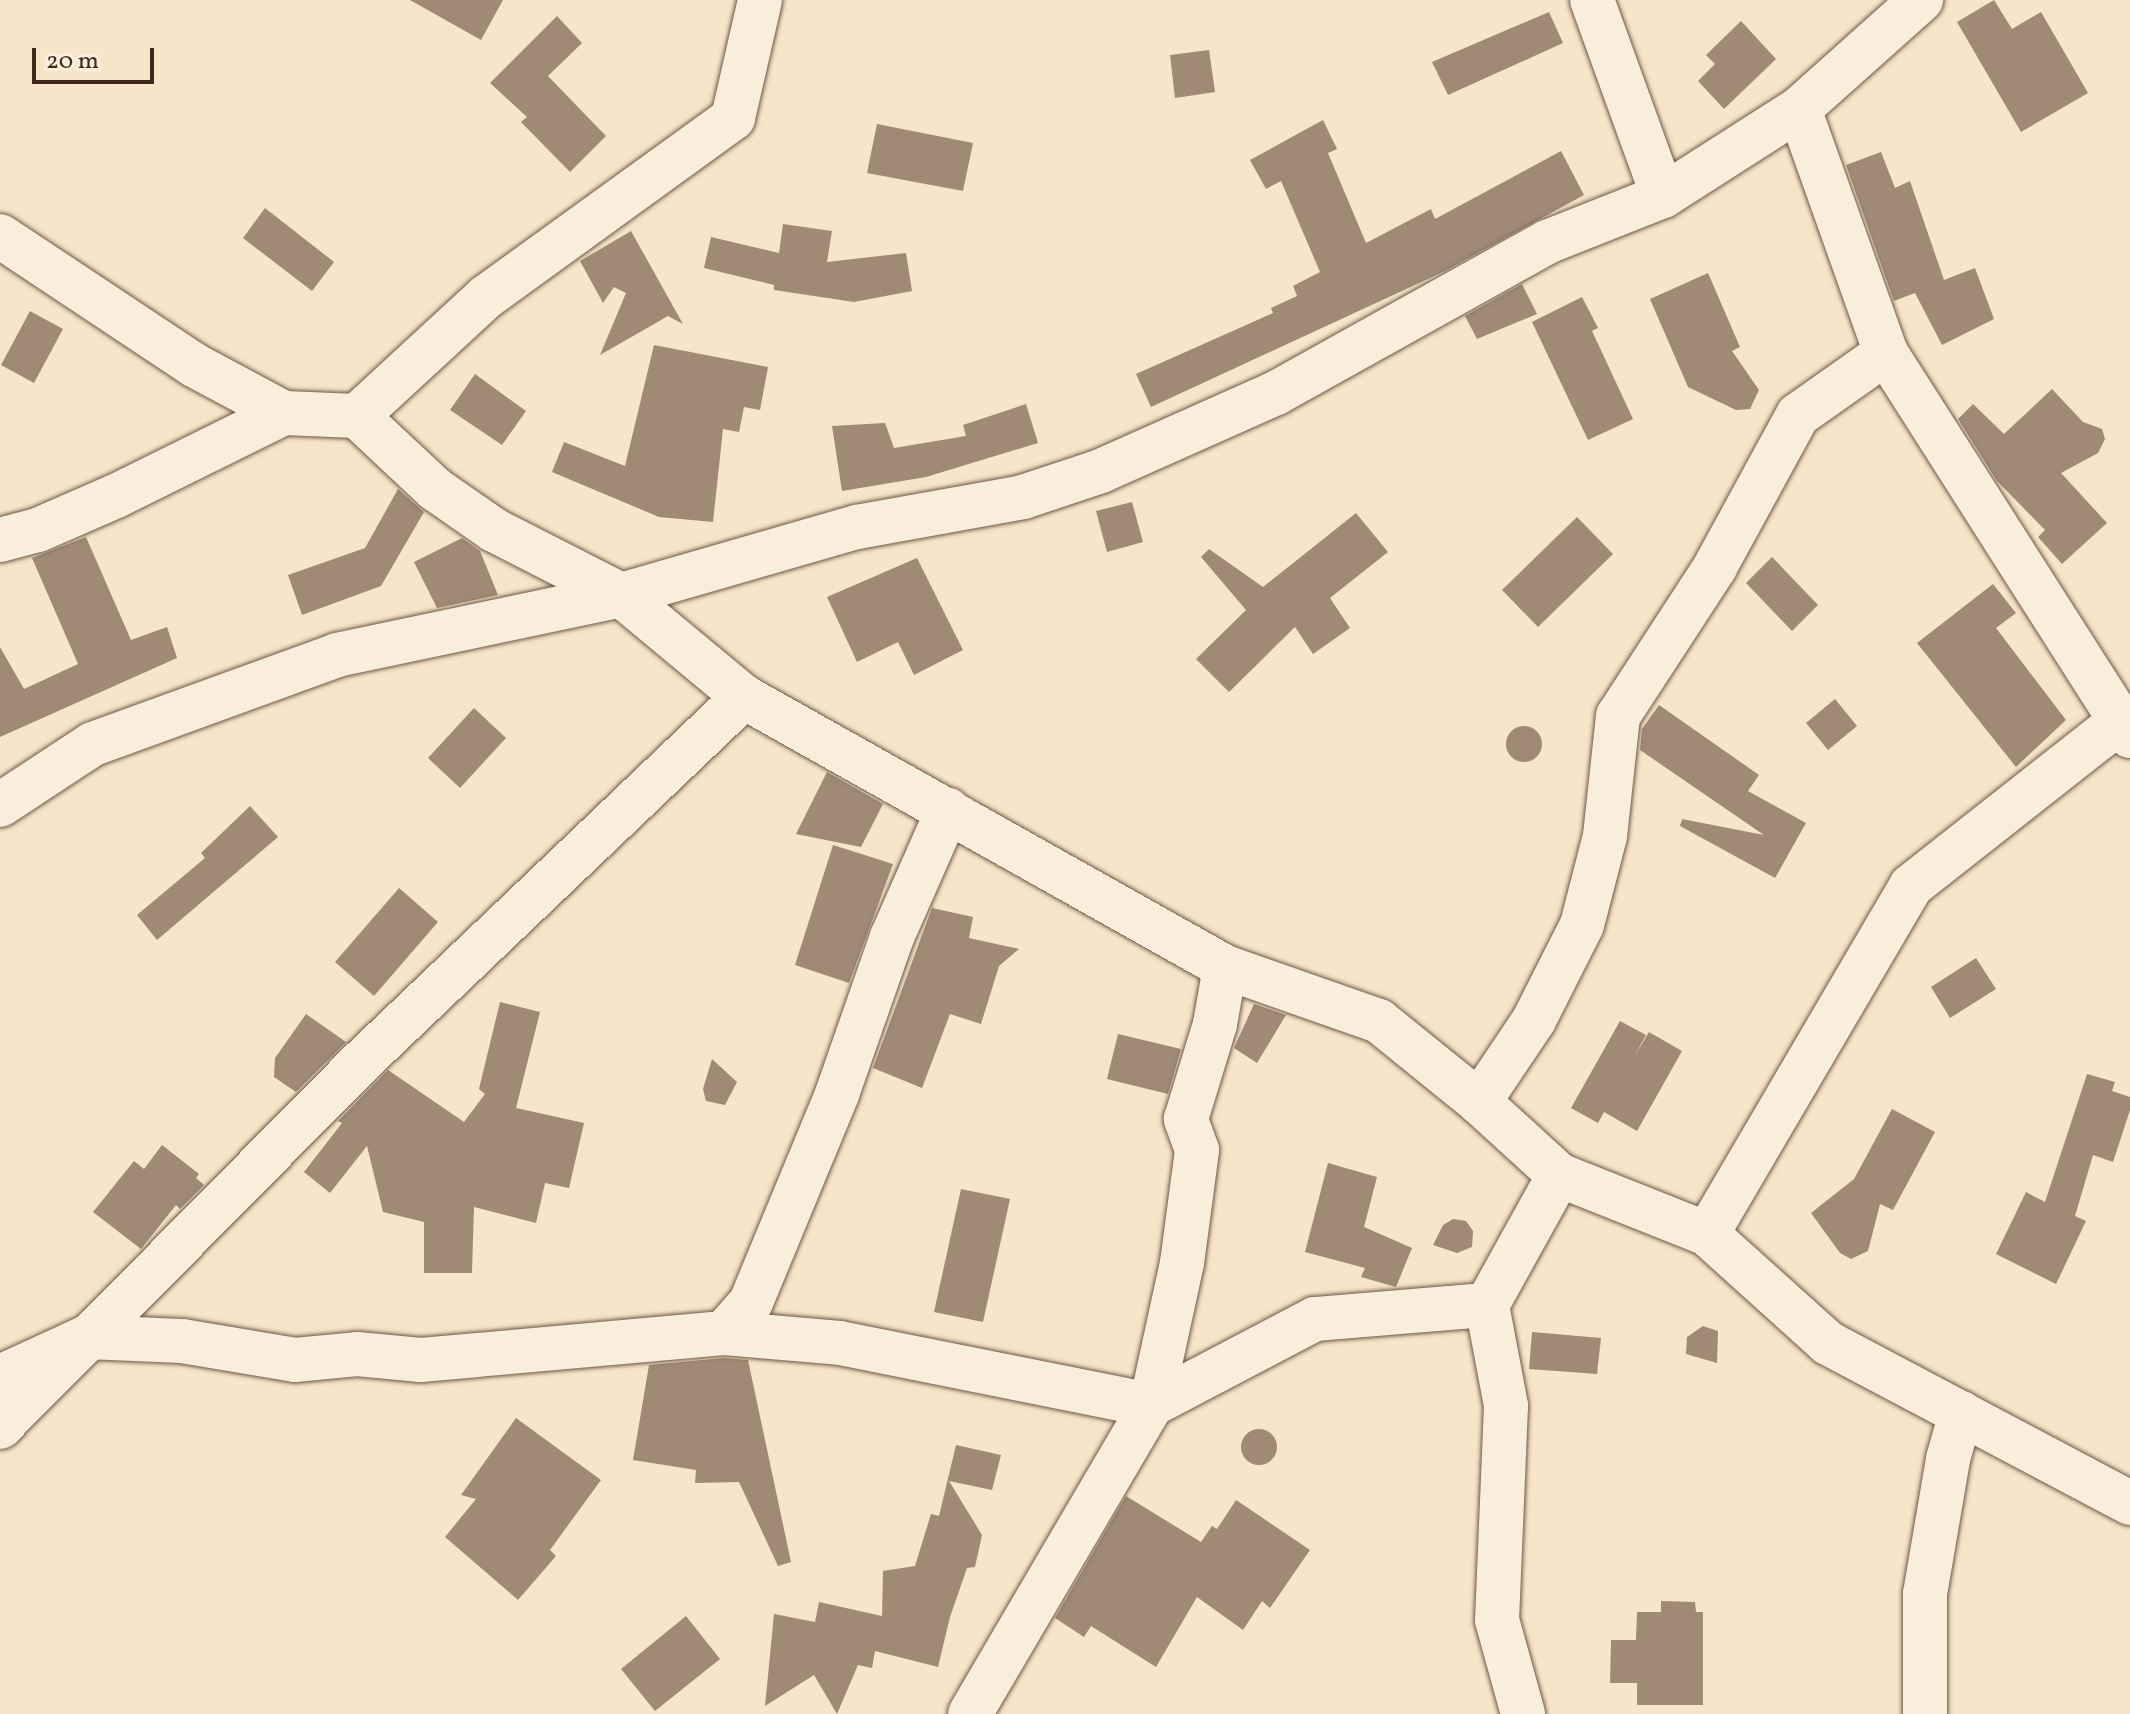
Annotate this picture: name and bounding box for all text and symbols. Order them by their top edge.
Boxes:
scale bar [36,32,158,82]
text: 20 m [46,45,99,79]

